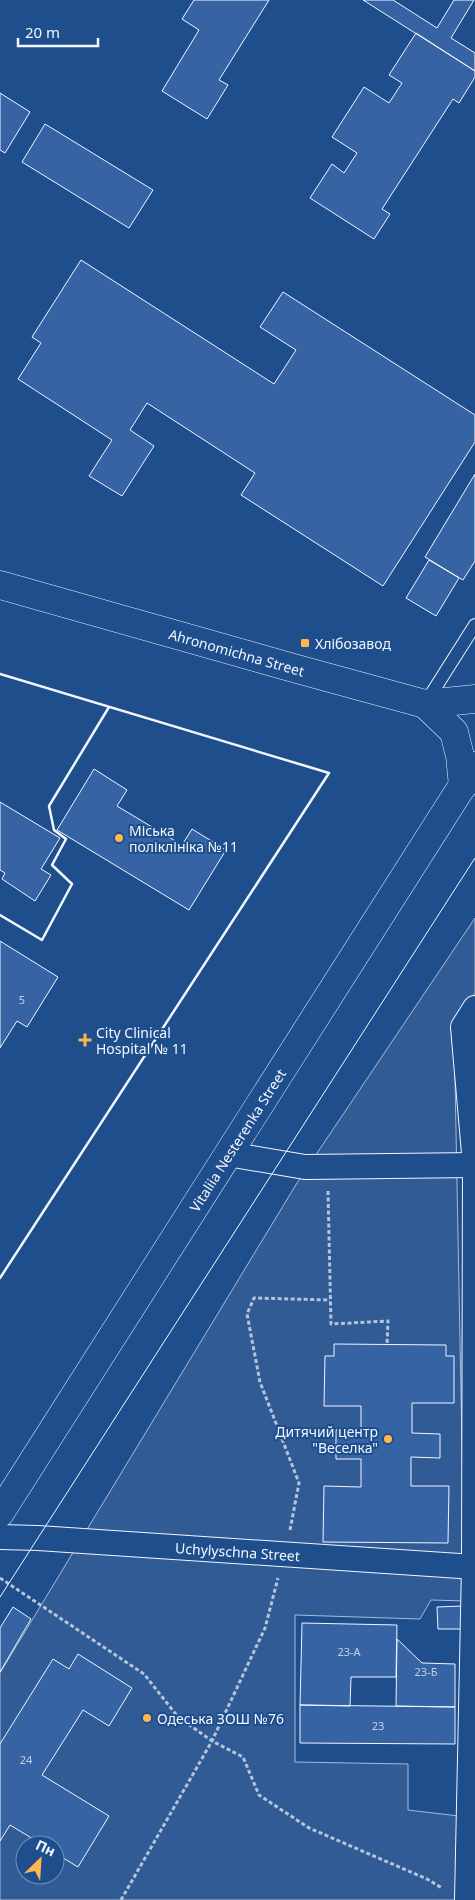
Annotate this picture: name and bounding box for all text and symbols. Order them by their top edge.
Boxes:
scale bar [18,15,98,47]
text: 20 m [25,22,60,42]
street label: Ahronomichna Street [167,624,307,680]
place label: Хлібозавод [315,634,391,653]
marker: Хлібозавод [299,637,311,649]
place label: Міська поліклініка №11 [129,821,238,856]
marker: Міська поліклініка №11 [113,832,125,844]
house number: 5 [19,992,25,1007]
place label: City Clinical Hospital № 11 [96,1023,188,1058]
marker: City Clinical Hospital № 11 [78,1033,92,1047]
street label: Vitaliia Nesterenka Street [185,1065,290,1215]
place label: Дитячий центр "Веселка" [275,1422,378,1457]
marker: Дитячий центр "Веселка" [382,1433,394,1445]
street label: Uchylyschna Street [175,1538,301,1565]
house number: 23-А [337,1644,362,1659]
house number: 23-Б [415,1664,438,1679]
place label: Одеська ЗОШ №76 [157,1709,284,1728]
marker: Одеська ЗОШ №76 [141,1712,153,1724]
house number: 23 [372,1718,384,1733]
house number: 24 [20,1752,33,1767]
north arrow [15,1835,65,1885]
text: Пн [33,1835,59,1861]

